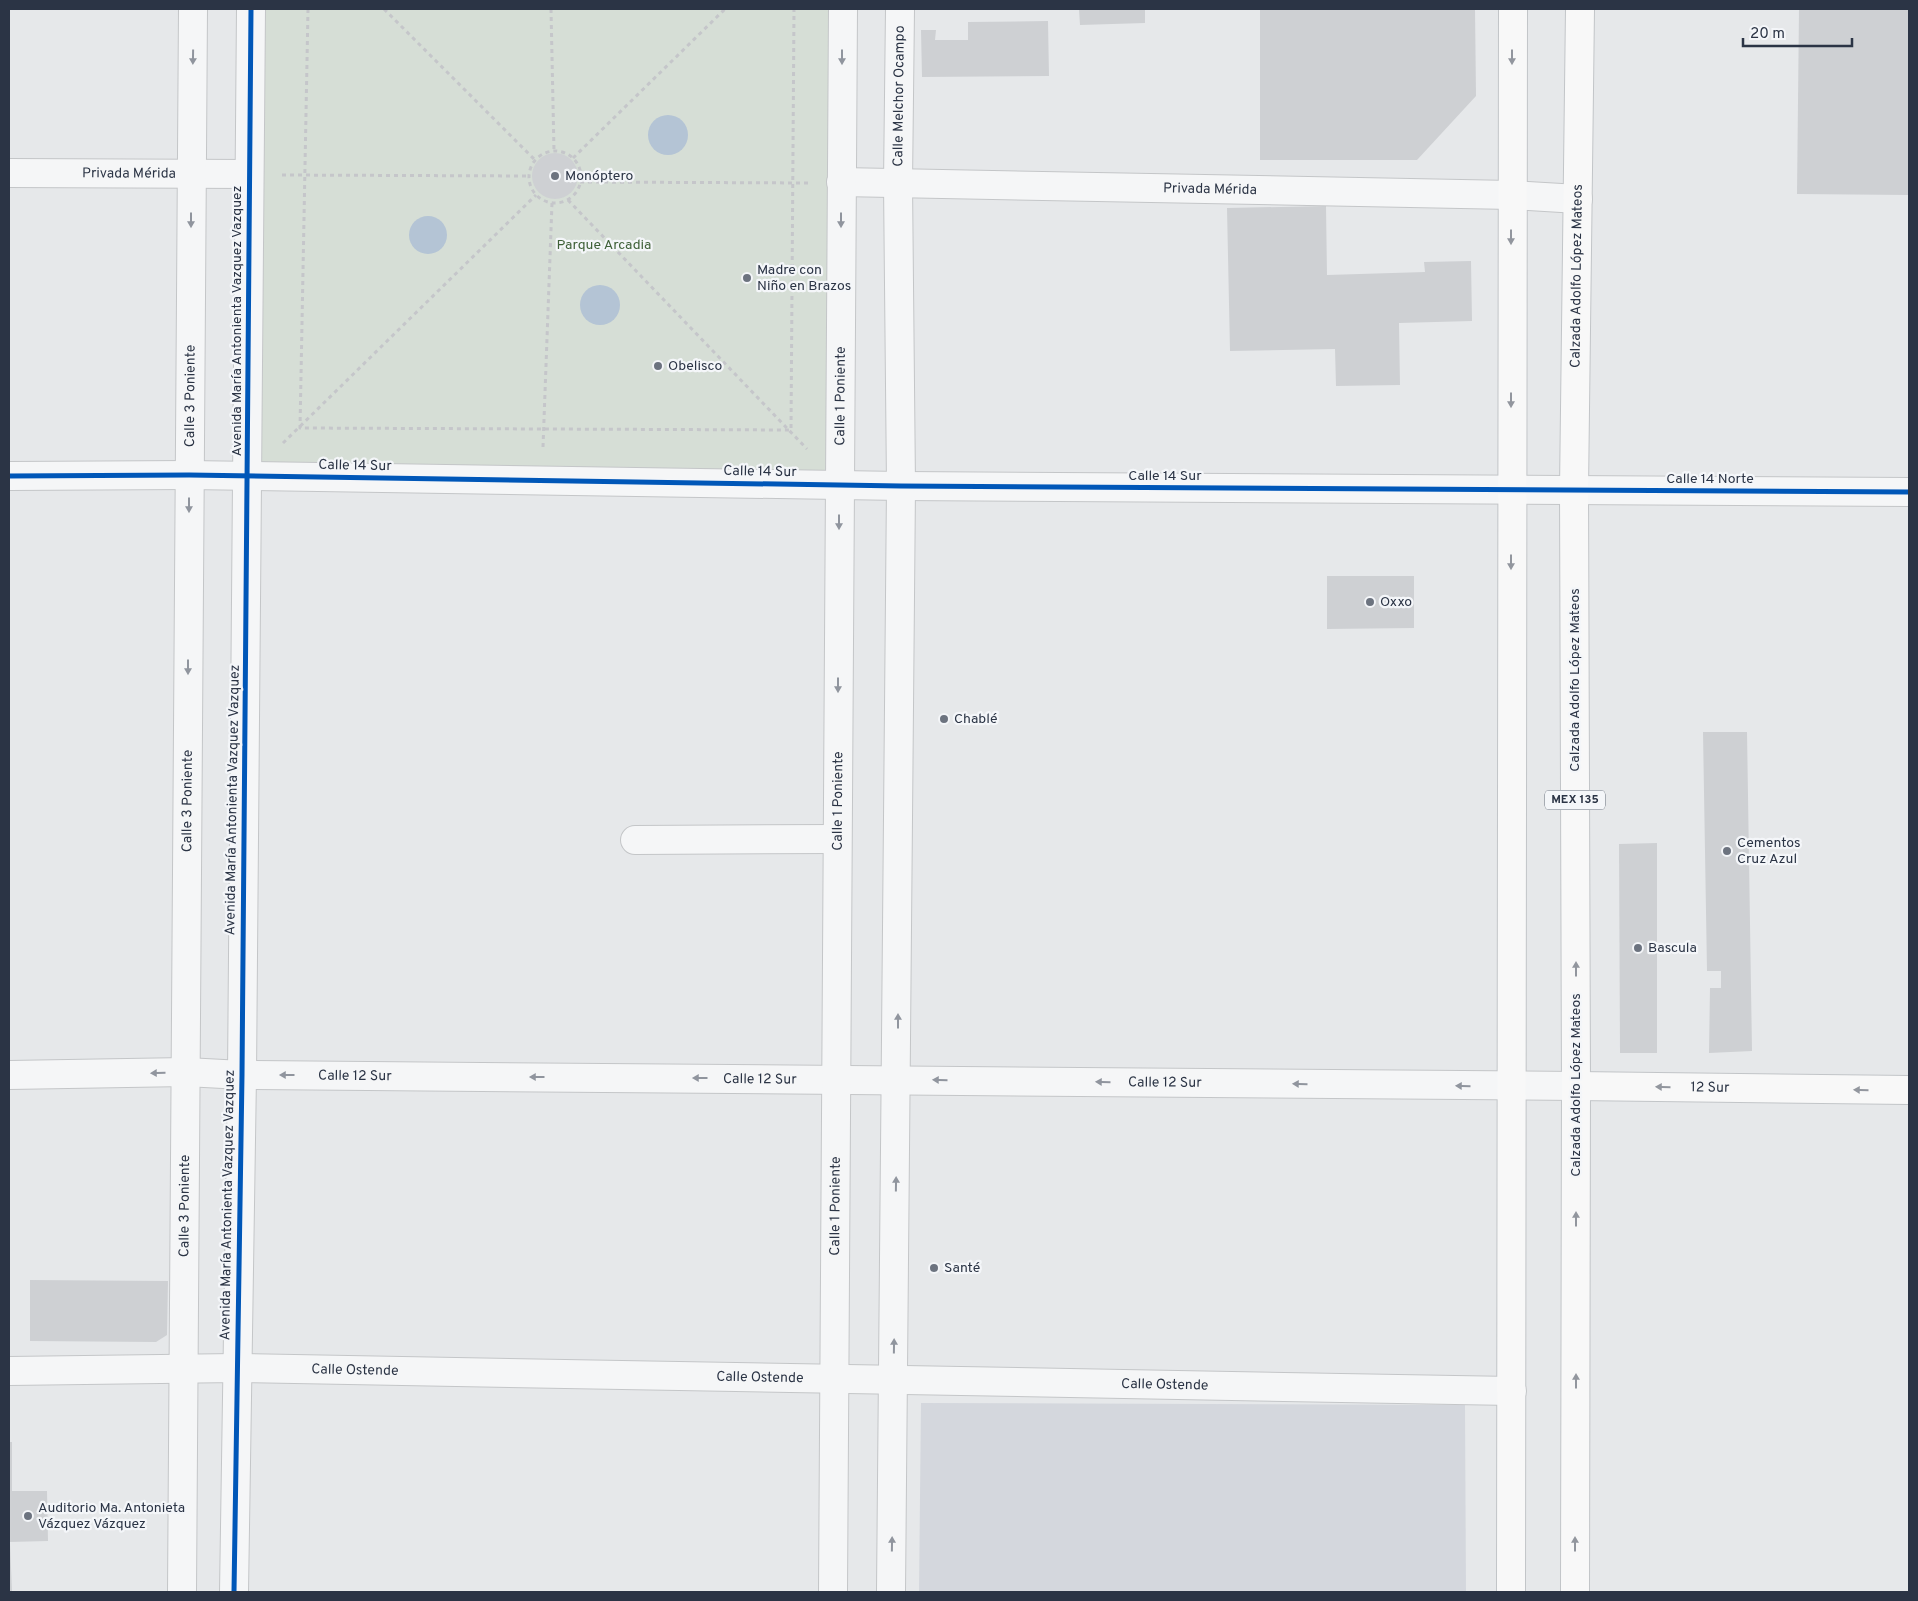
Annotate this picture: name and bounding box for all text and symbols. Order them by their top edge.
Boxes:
scale bar [1743,15,1852,47]
street label: Calle Melchor Ocampo [890,25,908,167]
text: 20 m [1750,25,1785,44]
one-way arrow [188,50,196,66]
one-way arrow [838,50,846,66]
one-way arrow [1508,50,1516,66]
street label: Privada Mérida [82,165,176,182]
place label: Monóptero [565,168,634,185]
marker: Monóptero [549,170,561,182]
street label: Privada Mérida [1163,180,1257,199]
street label: Calzada Adolfo López Mateos [1567,184,1586,368]
street label: Avenida María Antonienta Vazquez Vazquez [229,185,246,457]
one-way arrow [187,212,195,228]
one-way arrow [837,212,845,228]
one-way arrow [1507,230,1515,246]
park label: Parque Arcadia [557,237,651,254]
place label: Madre con Niño en Brazos [757,262,851,295]
marker: Madre con Niño en Brazos [741,272,753,284]
street label: Calle 3 Poniente [181,345,199,447]
street label: Calle 1 Poniente [832,346,849,446]
place label: Obelisco [668,358,723,375]
marker: Obelisco [652,360,664,372]
one-way arrow [1507,392,1515,408]
street label: Calle 14 Sur [318,457,392,475]
street label: Calle 14 Sur [723,463,797,481]
street label: Calle 14 Sur [1128,468,1202,485]
street label: Calle 14 Norte [1666,471,1754,488]
one-way arrow [185,497,193,513]
one-way arrow [835,515,843,531]
one-way arrow [1507,555,1515,571]
street label: Calzada Adolfo López Mateos [1567,588,1584,772]
place label: Oxxo [1380,594,1412,611]
marker: Oxxo [1364,596,1376,608]
one-way arrow [184,660,192,676]
street label: Avenida María Antonienta Vazquez Vazquez [222,664,244,936]
one-way arrow [834,677,842,693]
place label: Chablé [954,711,997,728]
marker: Chablé [938,713,950,725]
street label: Calle 3 Poniente [179,750,196,852]
street label: Calle 1 Poniente [829,751,847,851]
road number: MEX 135 [1545,790,1605,810]
place label: Cementos Cruz Azul [1737,835,1801,868]
marker: Cementos Cruz Azul [1721,845,1733,857]
place label: Bascula [1648,940,1697,957]
marker: Bascula [1632,942,1644,954]
one-way arrow [1572,960,1580,976]
street label: Calzada Adolfo López Mateos [1568,993,1585,1177]
one-way arrow [894,1013,902,1029]
street label: Calle 12 Sur [318,1067,392,1085]
one-way arrow [150,1069,166,1077]
street label: Avenida María Antonienta Vazquez Vazquez [217,1069,239,1341]
street label: Calle 12 Sur [723,1070,797,1088]
one-way arrow [279,1071,295,1079]
one-way arrow [529,1073,545,1081]
one-way arrow [691,1074,707,1082]
street label: Calle 12 Sur [1128,1074,1202,1091]
one-way arrow [932,1076,948,1084]
one-way arrow [1094,1078,1110,1086]
street label: 12 Sur [1690,1079,1730,1096]
one-way arrow [1292,1080,1308,1088]
one-way arrow [1454,1082,1470,1090]
one-way arrow [1655,1083,1671,1091]
one-way arrow [1852,1086,1868,1094]
street label: Calle 3 Poniente [176,1155,194,1257]
street label: Calle 1 Poniente [827,1156,844,1256]
one-way arrow [892,1175,900,1191]
one-way arrow [1572,1210,1580,1226]
place label: Santé [944,1260,980,1277]
marker: Santé [928,1262,940,1274]
one-way arrow [890,1338,898,1354]
street label: Calle Ostende [311,1361,399,1379]
street label: Calle Ostende [716,1368,804,1387]
one-way arrow [1572,1373,1580,1389]
street label: Calle Ostende [1121,1375,1209,1394]
place label: Auditorio Ma. Antonieta Vázquez Vázquez [38,1500,185,1533]
marker: Auditorio Ma. Antonieta Vázquez Vázquez [22,1510,34,1522]
one-way arrow [888,1535,896,1551]
one-way arrow [1571,1535,1579,1551]

